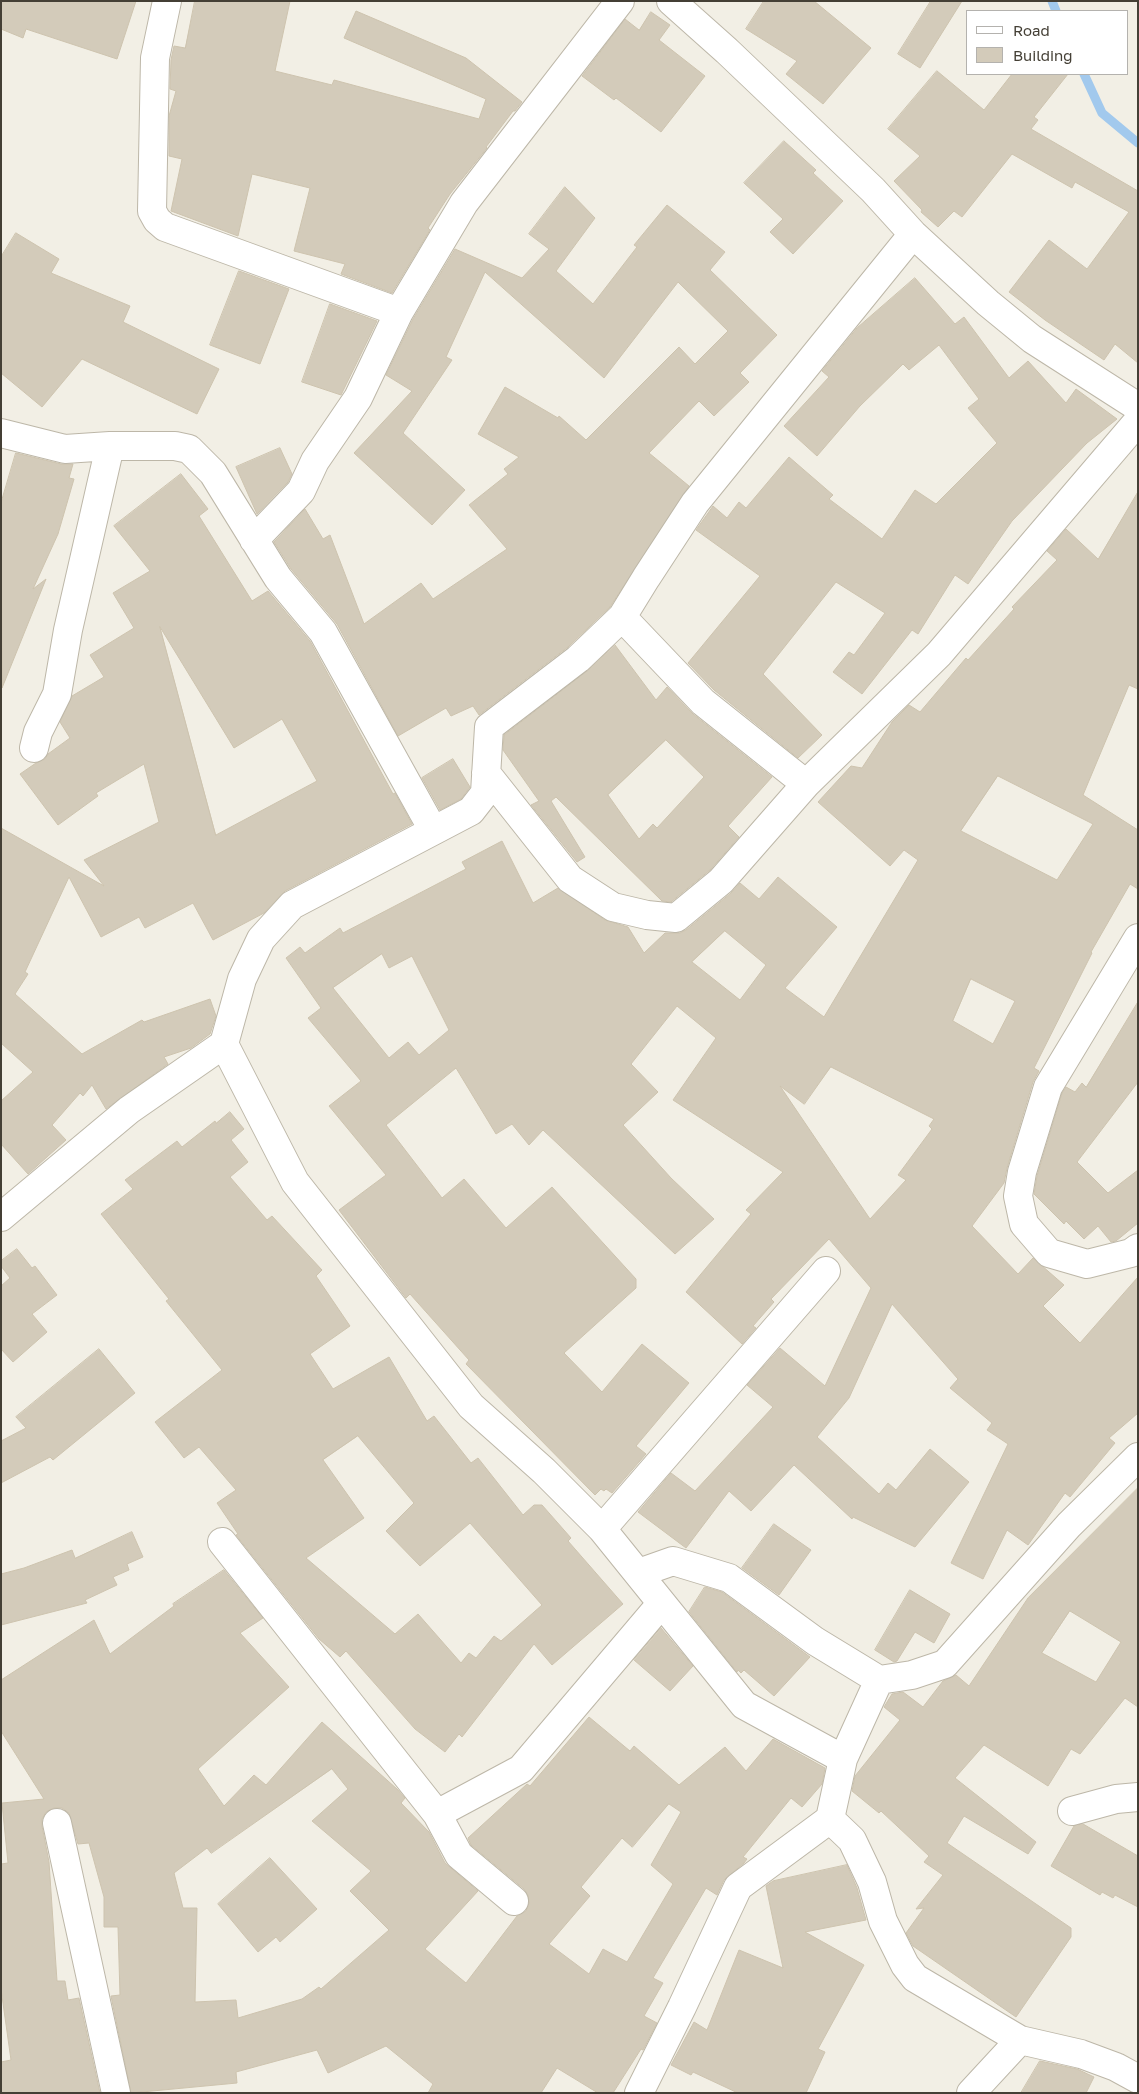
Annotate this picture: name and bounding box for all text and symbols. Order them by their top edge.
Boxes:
legend [966,10,1129,75]
text: Road [1013,21,1050,39]
text: Building [1013,46,1073,64]

